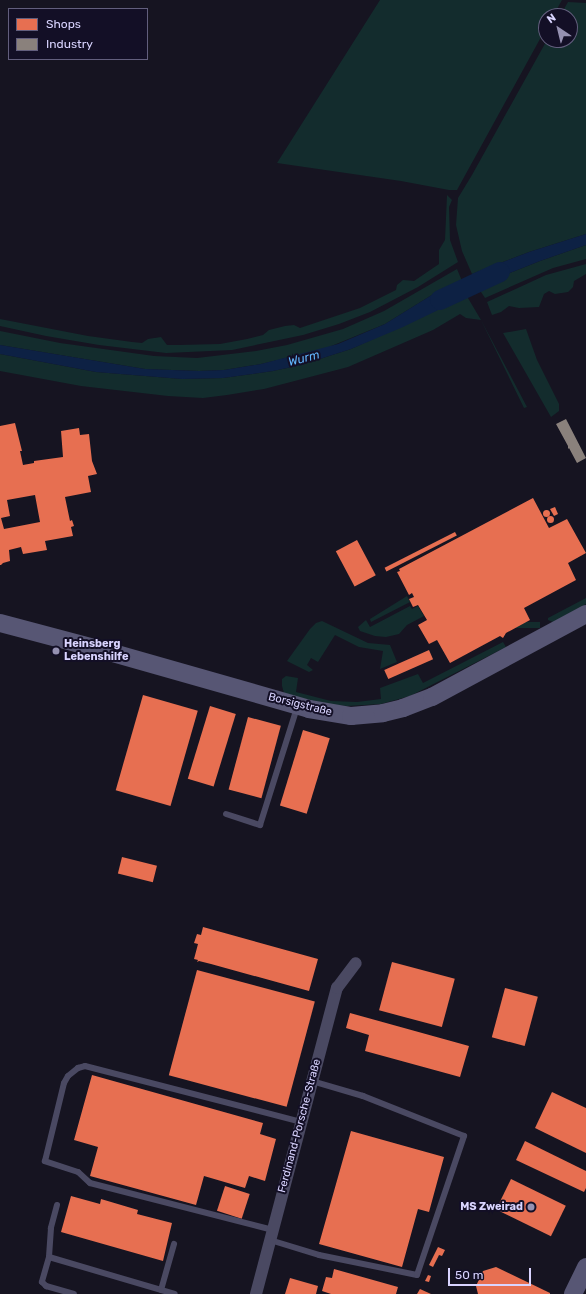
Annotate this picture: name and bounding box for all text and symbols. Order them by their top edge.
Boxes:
legend [8,8,148,60]
north arrow [538,8,578,48]
text: N [544,11,558,26]
text: Shops [46,17,81,31]
text: Industry [46,37,93,51]
water label: Wurm [287,348,321,370]
place label: Heinsberg Lebenshilfe [64,638,128,664]
marker: Heinsberg Lebenshilfe [51,646,61,656]
street label: Borsigstraße [267,691,333,719]
street label: Ferdinand-Porsche-Straße [276,1058,324,1194]
place label: MS Zweirad [460,1200,523,1214]
marker: MS Zweirad [526,1202,536,1212]
scale bar [450,1260,533,1286]
text: 50 m [455,1268,483,1282]

